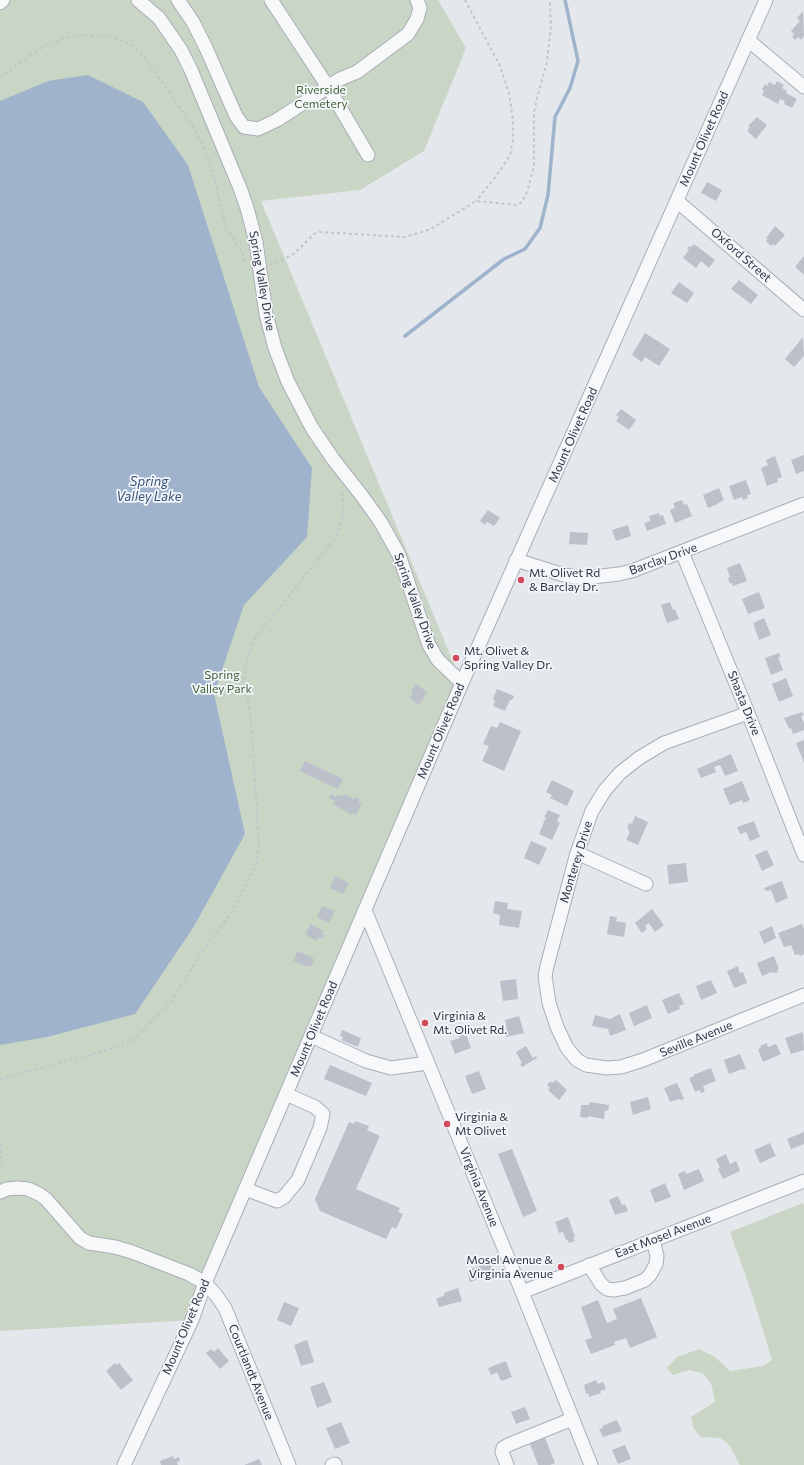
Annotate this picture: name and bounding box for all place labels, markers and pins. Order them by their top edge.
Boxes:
place label: Mt. Olivet Rd & Barclay Dr. [529,566,600,594]
marker: Mt. Olivet Rd & Barclay Dr. [516,575,526,585]
place label: Mt. Olivet & Spring Valley Dr. [464,644,552,672]
marker: Mt. Olivet & Spring Valley Dr. [451,653,461,663]
place label: Virginia & Mt. Olivet Rd. [433,1009,507,1037]
marker: Virginia & Mt. Olivet Rd. [420,1018,430,1028]
place label: Virginia & Mt Olivet [455,1110,508,1138]
marker: Virginia & Mt Olivet [442,1119,452,1129]
place label: Mosel Avenue & Virginia Avenue [466,1253,553,1281]
marker: Mosel Avenue & Virginia Avenue [556,1262,566,1272]

